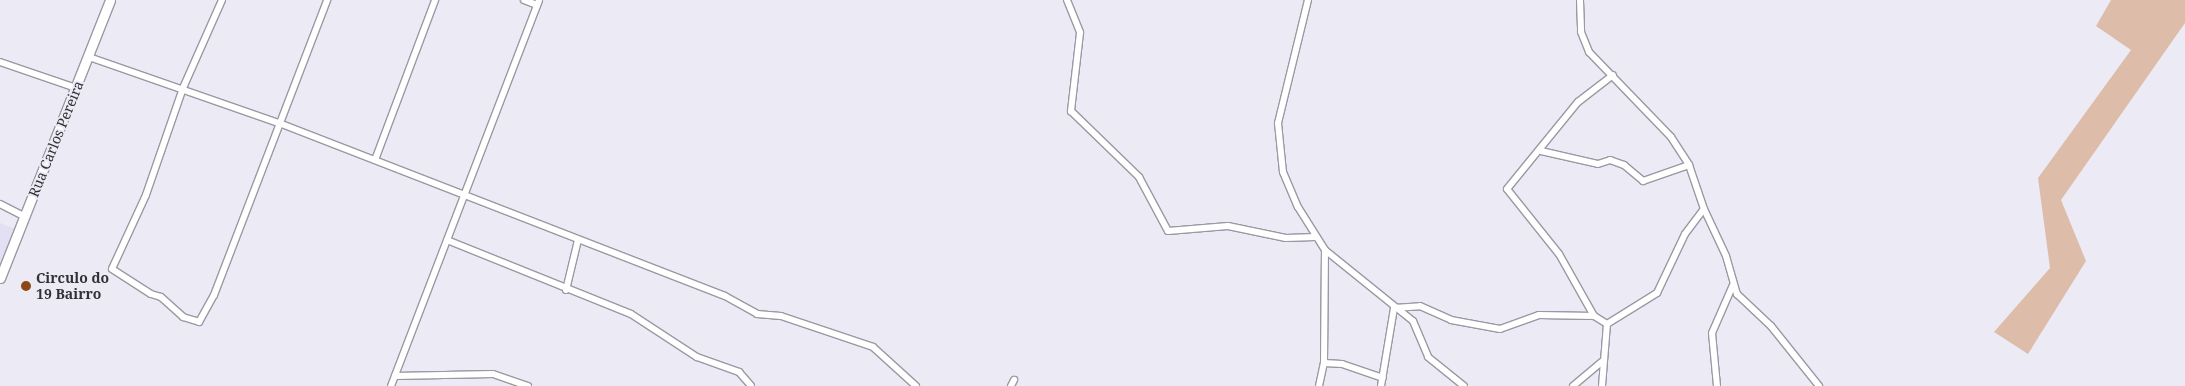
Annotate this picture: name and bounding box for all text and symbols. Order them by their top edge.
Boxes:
street label: Rua Carlos Pereira [25,78,87,200]
place label: Circulo do 19 Bairro [36,270,109,302]
marker: Circulo do 19 Bairro [20,280,32,292]

